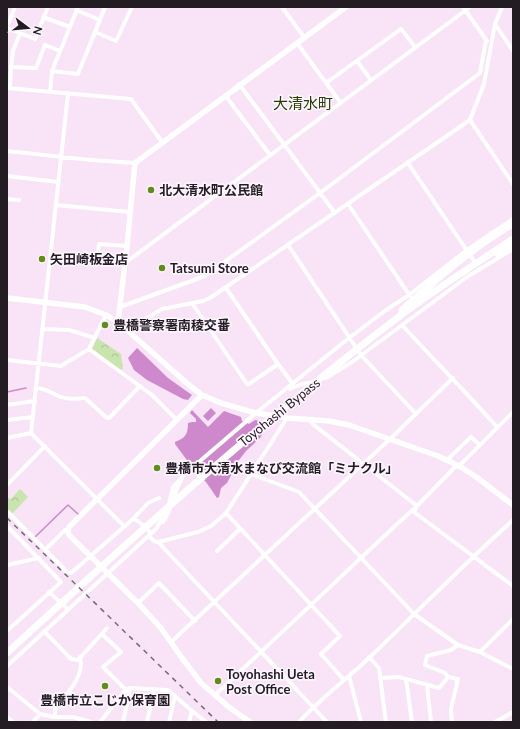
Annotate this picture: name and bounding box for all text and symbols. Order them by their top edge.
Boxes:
north arrow [8,8,48,48]
text: N [31,25,46,37]
district label: 大清水町 [273,94,333,112]
place label: 北大清水町公民館 [159,182,263,198]
marker: 北大清水町公民館 [146,185,156,195]
place label: 矢田崎板金店 [50,251,128,267]
marker: 矢田崎板金店 [37,254,47,264]
place label: Tatsumi Store [170,260,249,276]
marker: Tatsumi Store [157,263,167,273]
place label: 豊橋警察署南稜交番 [113,317,230,333]
marker: 豊橋警察署南稜交番 [100,320,110,330]
street label: Toyohashi Bypass [235,374,323,450]
place label: 豊橋市大清水まなび交流館「ミナクル」 [165,460,399,476]
marker: 豊橋市大清水まなび交流館「ミナクル」 [152,463,162,473]
place label: Toyohashi Ueta Post Office [226,666,315,697]
marker: Toyohashi Ueta Post Office [213,676,223,686]
marker: 豊橋市立こじか保育園 [100,681,110,691]
place label: 豊橋市立こじか保育園 [40,692,170,708]

